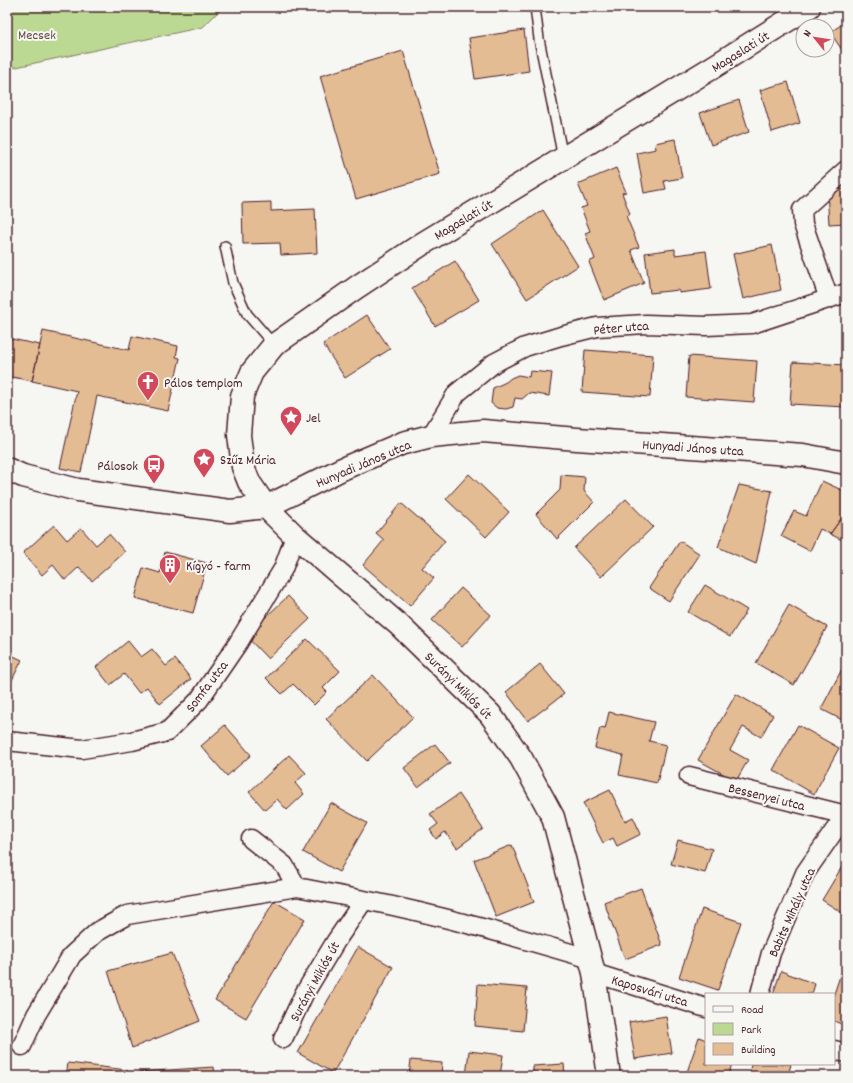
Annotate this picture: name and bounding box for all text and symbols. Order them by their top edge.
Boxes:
north arrow [795,18,835,58]
park label: Mecsek [18,26,56,46]
street label: Magaslati út [708,27,774,79]
text: N [800,27,817,40]
street label: Magaslati út [431,195,497,246]
street label: Péter utca [593,317,650,341]
church icon: Pálos templom [135,369,161,402]
place label: Pálos templom [164,374,243,394]
place icon: Jel [278,404,304,437]
place label: Jel [306,409,321,429]
street label: Hunyadi János utca [642,435,745,463]
street label: Hunyadi János utca [313,436,415,494]
place icon: Szűz Mária [191,446,217,479]
place label: Szűz Mária [220,451,276,471]
bus stop icon: Pálosok [141,452,167,485]
place label: Pálosok [97,457,138,477]
building icon: Kígyó - farm [157,552,183,585]
place label: Kígyó - farm [186,557,251,577]
street label: Surányi Miklós út [419,648,496,725]
street label: Somfa utca [182,657,234,717]
street label: Bessenyei utca [726,779,807,817]
street label: Babits Mihály utca [764,865,822,961]
street label: Surányi Miklós út [286,938,346,1026]
street label: Kaposvári utca [609,971,690,1013]
legend [705,993,835,1065]
text: Road [741,1002,763,1019]
text: Park [741,1022,762,1039]
text: Building [741,1042,776,1059]

